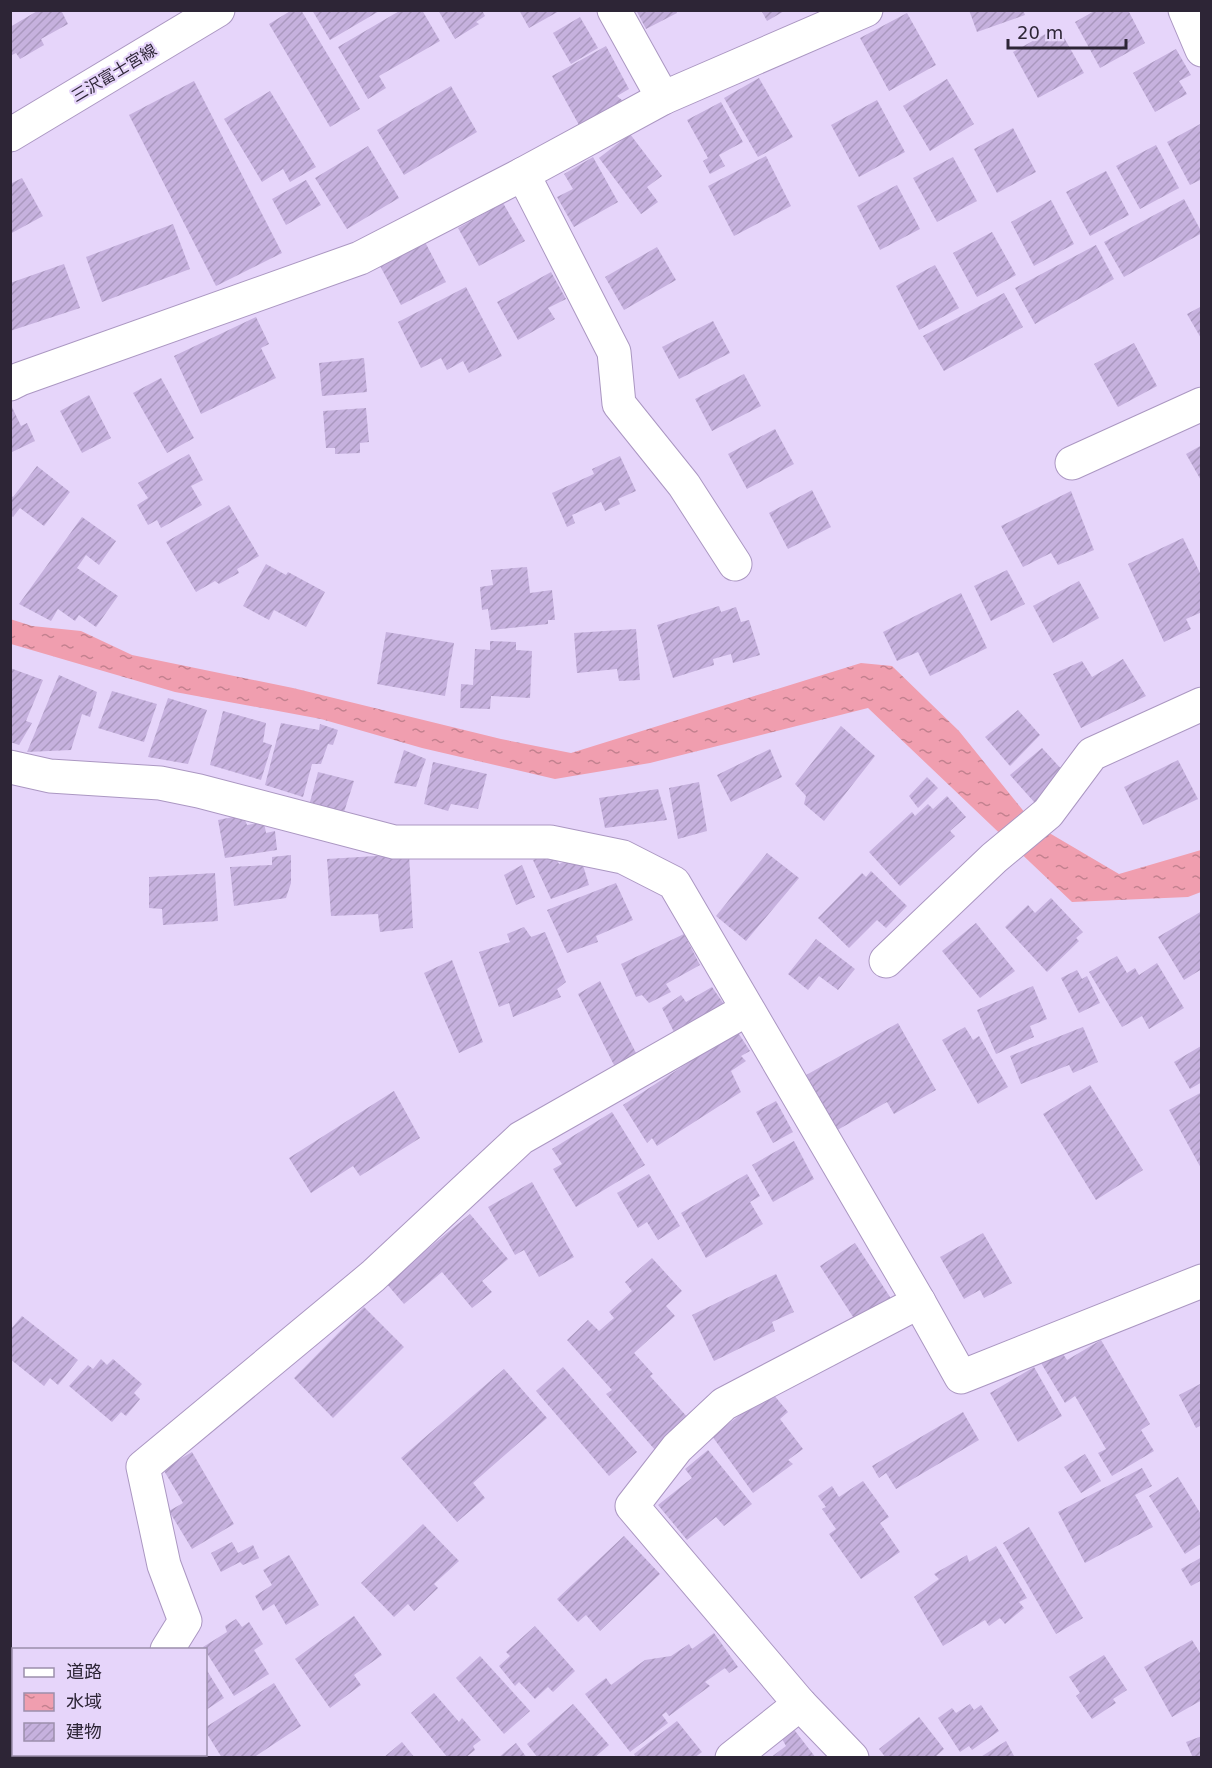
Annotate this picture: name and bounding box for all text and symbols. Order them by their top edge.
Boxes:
scale bar [1008,12,1126,50]
text: 20 m [1017,22,1063,43]
street label: 三沢富士宮線 [68,40,160,106]
legend [12,1648,207,1756]
text: 道路 [66,1661,102,1682]
text: 水域 [66,1691,102,1712]
text: 建物 [66,1721,102,1742]

